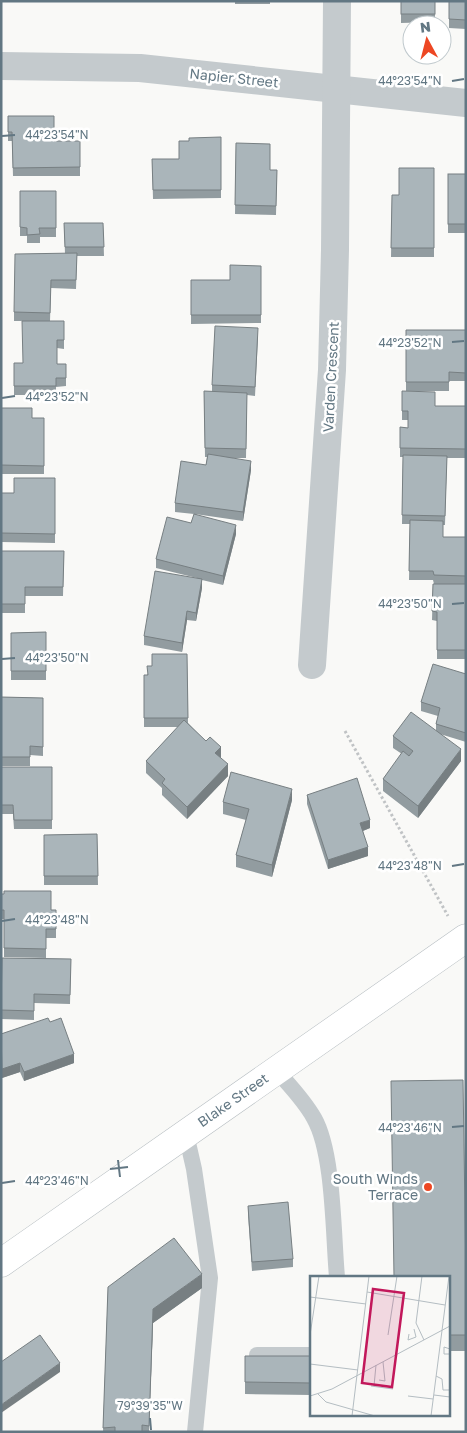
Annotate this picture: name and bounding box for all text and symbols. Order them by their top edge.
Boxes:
north arrow [402,15,452,65]
text: N [419,18,432,36]
street label: Napier Street [189,64,279,91]
text: 44°23'54"N [378,73,442,88]
text: 44°23'54"N [25,127,89,142]
street label: Varden Crescent [319,321,342,433]
text: 44°23'52"N [378,335,442,350]
text: 44°23'52"N [25,389,89,404]
text: 44°23'50"N [378,596,442,611]
text: 44°23'50"N [25,650,89,665]
text: 44°23'48"N [378,858,442,873]
text: 44°23'48"N [25,912,89,927]
street label: Blake Street [194,1069,271,1130]
text: 44°23'46"N [378,1120,442,1135]
place label: South Winds Terrace [333,1170,418,1203]
text: 44°23'46"N [25,1173,89,1188]
marker: South Winds Terrace [422,1181,434,1193]
inset map [310,1276,450,1416]
text: 79°39'35"W [117,1398,183,1413]

